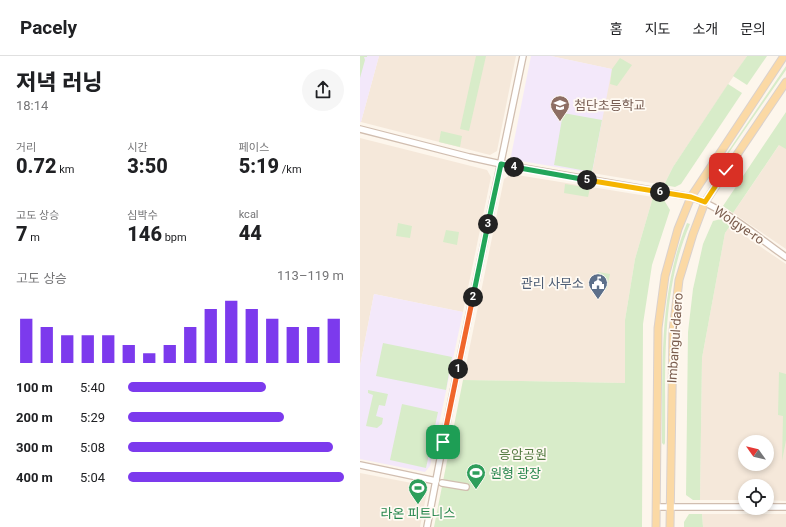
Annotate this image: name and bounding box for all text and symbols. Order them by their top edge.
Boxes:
text: Pacely [20,16,77,39]
text: 홈 [610,21,623,37]
text: 지도 [645,21,670,37]
text: 소개 [692,21,718,37]
text: 문의 [740,21,766,37]
button: share [302,69,344,111]
text: 저녁 러닝 [16,70,102,95]
school or university icon: 첨단초등학교 [549,94,571,122]
text: 18:14 [16,98,48,113]
place label: 첨단초등학교 [574,98,646,113]
text: 거리 [16,141,36,154]
text: 시간 [127,141,148,154]
text: 페이스 [239,141,269,154]
pin [709,153,743,187]
text: 0.72 [16,154,57,178]
text: 3:50 [127,154,168,178]
text: 5:19 [239,154,279,178]
pin: 4 [504,157,524,177]
icon: check [715,159,737,181]
text: 4 [511,160,517,173]
text: km [57,163,74,176]
text: /km [279,163,302,176]
pin: 5 [577,170,597,190]
text: 5 [584,173,590,186]
pin: 6 [650,182,670,202]
text: 6 [657,185,663,198]
street label: Wolgye-ro [711,203,767,247]
text: kcal [239,208,259,221]
text: 고도 상승 [16,209,59,222]
text: 심박수 [127,209,158,222]
pin: 3 [478,214,498,234]
text: 3 [485,217,491,230]
text: 44 [239,221,262,245]
text: 7 [16,222,28,246]
text: 146 [127,222,162,246]
text: m [28,231,40,244]
text: bpm [162,231,187,244]
text: 113–119 m [277,268,344,283]
text: 고도 상승 [16,271,67,286]
public building icon: 관리 사무소 [587,272,609,300]
place label: 관리 사무소 [521,276,584,291]
pin: 2 [463,287,483,307]
text: 2 [470,290,476,303]
street label: Imbangul-daero [664,292,686,384]
pin: 1 [448,359,468,379]
text: 1 [455,362,461,375]
text: 100 m [16,380,53,395]
text: 5:40 [80,380,105,395]
text: 200 m [16,410,53,425]
text: 5:29 [80,410,105,425]
pin [426,425,460,459]
icon: arrive [432,431,454,453]
north arrow [738,435,774,471]
map controls [738,435,774,515]
text: 300 m [16,440,53,455]
text: 5:08 [80,440,105,455]
park label: 응암공원 [499,447,547,462]
sports icon: 원형 광장 [465,462,487,490]
place label: 원형 광장 [490,466,541,481]
text: 400 m [16,470,53,485]
text: 5:04 [80,470,105,485]
sports icon: 라온 피트니스 [407,477,429,505]
button: locate [738,479,774,515]
place label: 라온 피트니스 [381,506,456,521]

